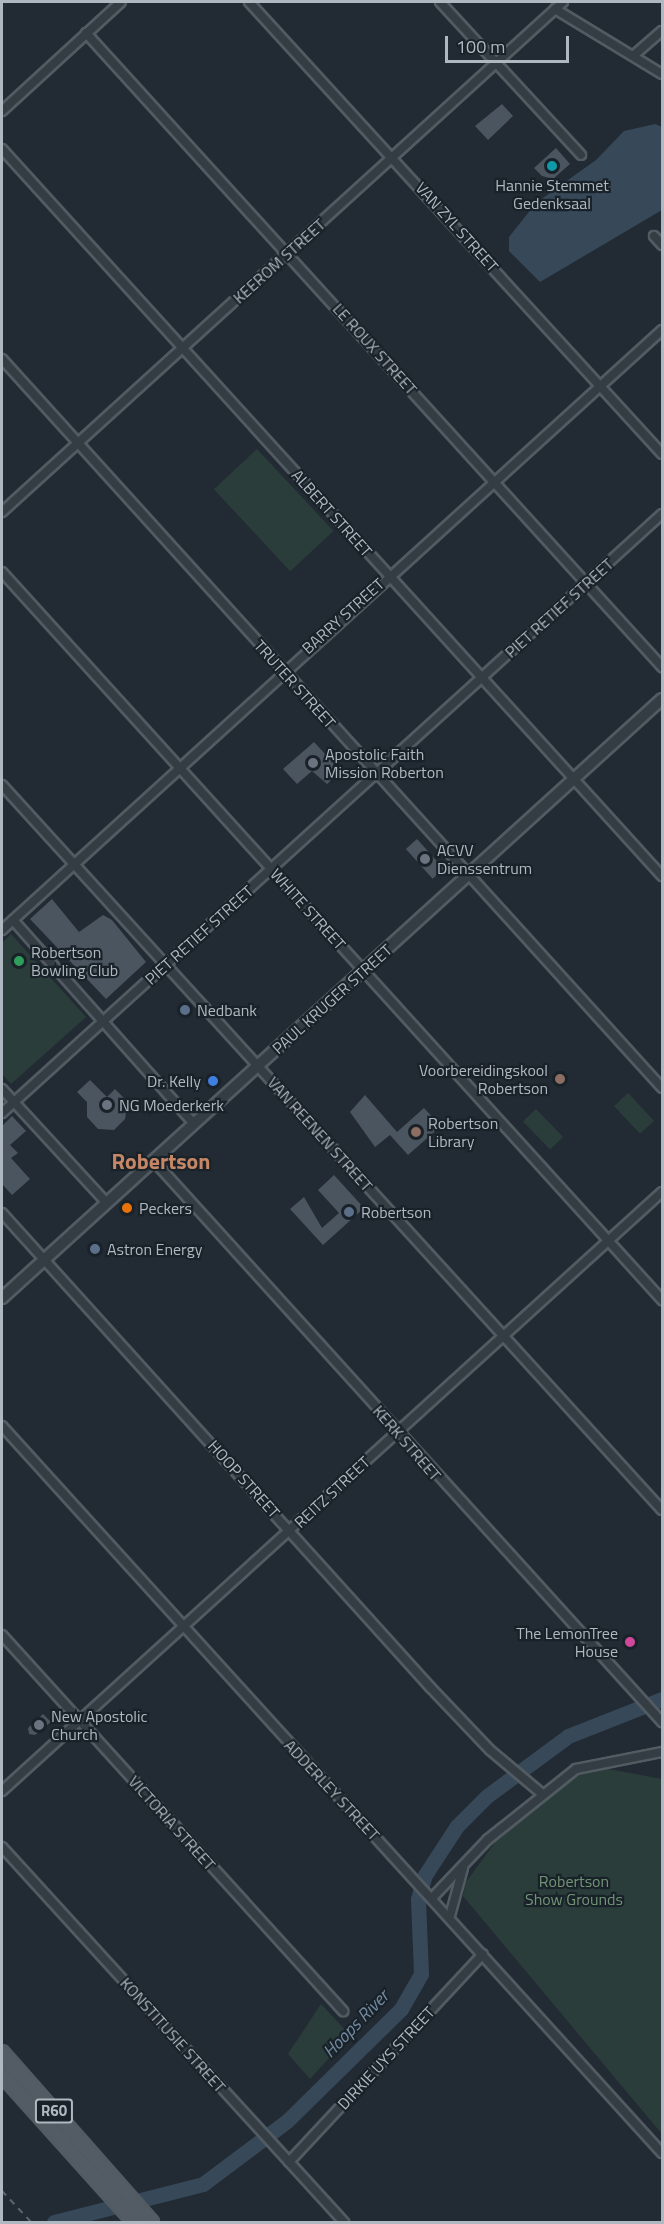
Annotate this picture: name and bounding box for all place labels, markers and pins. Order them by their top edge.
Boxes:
marker: Hannie Stemmet Gedenksaal [545,159,559,173]
place label: Hannie Stemmet Gedenksaal [495,175,609,213]
place label: Apostolic Faith Mission Roberton [325,744,444,782]
marker: Apostolic Faith Mission Roberton [306,756,320,770]
place label: ACVV Dienssentrum [437,840,532,878]
marker: ACVV Dienssentrum [418,852,432,866]
place label: Robertson Bowling Club [31,942,118,980]
marker: Robertson Bowling Club [12,954,26,968]
place label: Nedbank [197,1000,257,1020]
marker: Nedbank [178,1003,192,1017]
place label: Voorbereidingskool Robertson [419,1060,548,1098]
place label: Dr. Kelly [147,1071,201,1091]
marker: Voorbereidingskool Robertson [553,1072,567,1086]
marker: Dr. Kelly [206,1074,220,1088]
place label: NG Moederkerk [119,1095,224,1115]
marker: NG Moederkerk [100,1098,114,1112]
place label: Robertson Library [428,1113,498,1151]
marker: Robertson Library [409,1125,423,1139]
place label: Peckers [139,1198,192,1218]
marker: Peckers [120,1201,134,1215]
place label: Robertson [361,1202,431,1222]
marker: Robertson [342,1205,356,1219]
place label: Astron Energy [107,1239,202,1259]
marker: Astron Energy [88,1242,102,1256]
place label: The LemonTree House [516,1623,618,1661]
marker: The LemonTree House [623,1635,637,1649]
place label: New Apostolic Church [51,1706,148,1744]
marker: New Apostolic Church [32,1718,46,1732]

